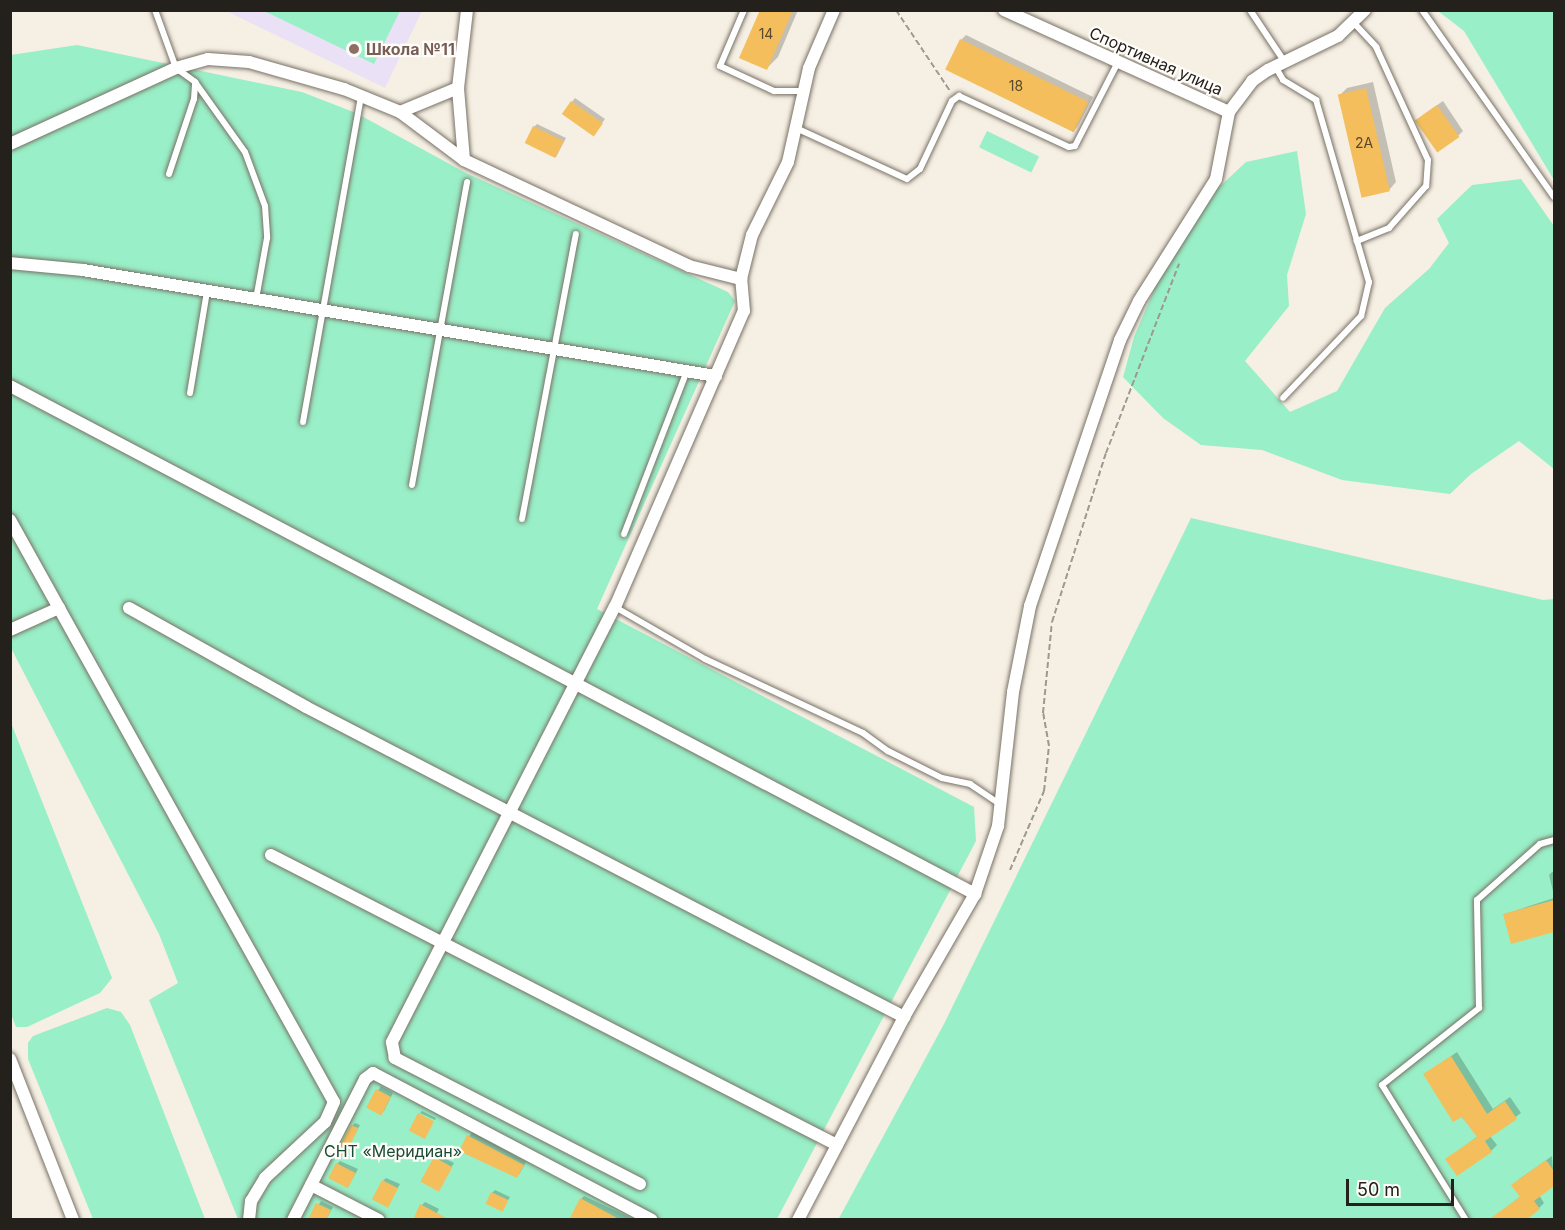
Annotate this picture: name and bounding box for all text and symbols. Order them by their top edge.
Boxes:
street label: Спортивная улица [1086,23,1226,99]
house number: 14 [759,26,773,42]
place label: Школа №11 [366,39,455,59]
marker: Школа №11 [347,42,361,56]
house number: 18 [1009,78,1023,94]
house number: 2А [1355,135,1373,151]
park label: СНТ «Меридиан» [324,1141,462,1161]
scale bar [1349,1167,1457,1205]
text: 50 m [1357,1179,1400,1200]

